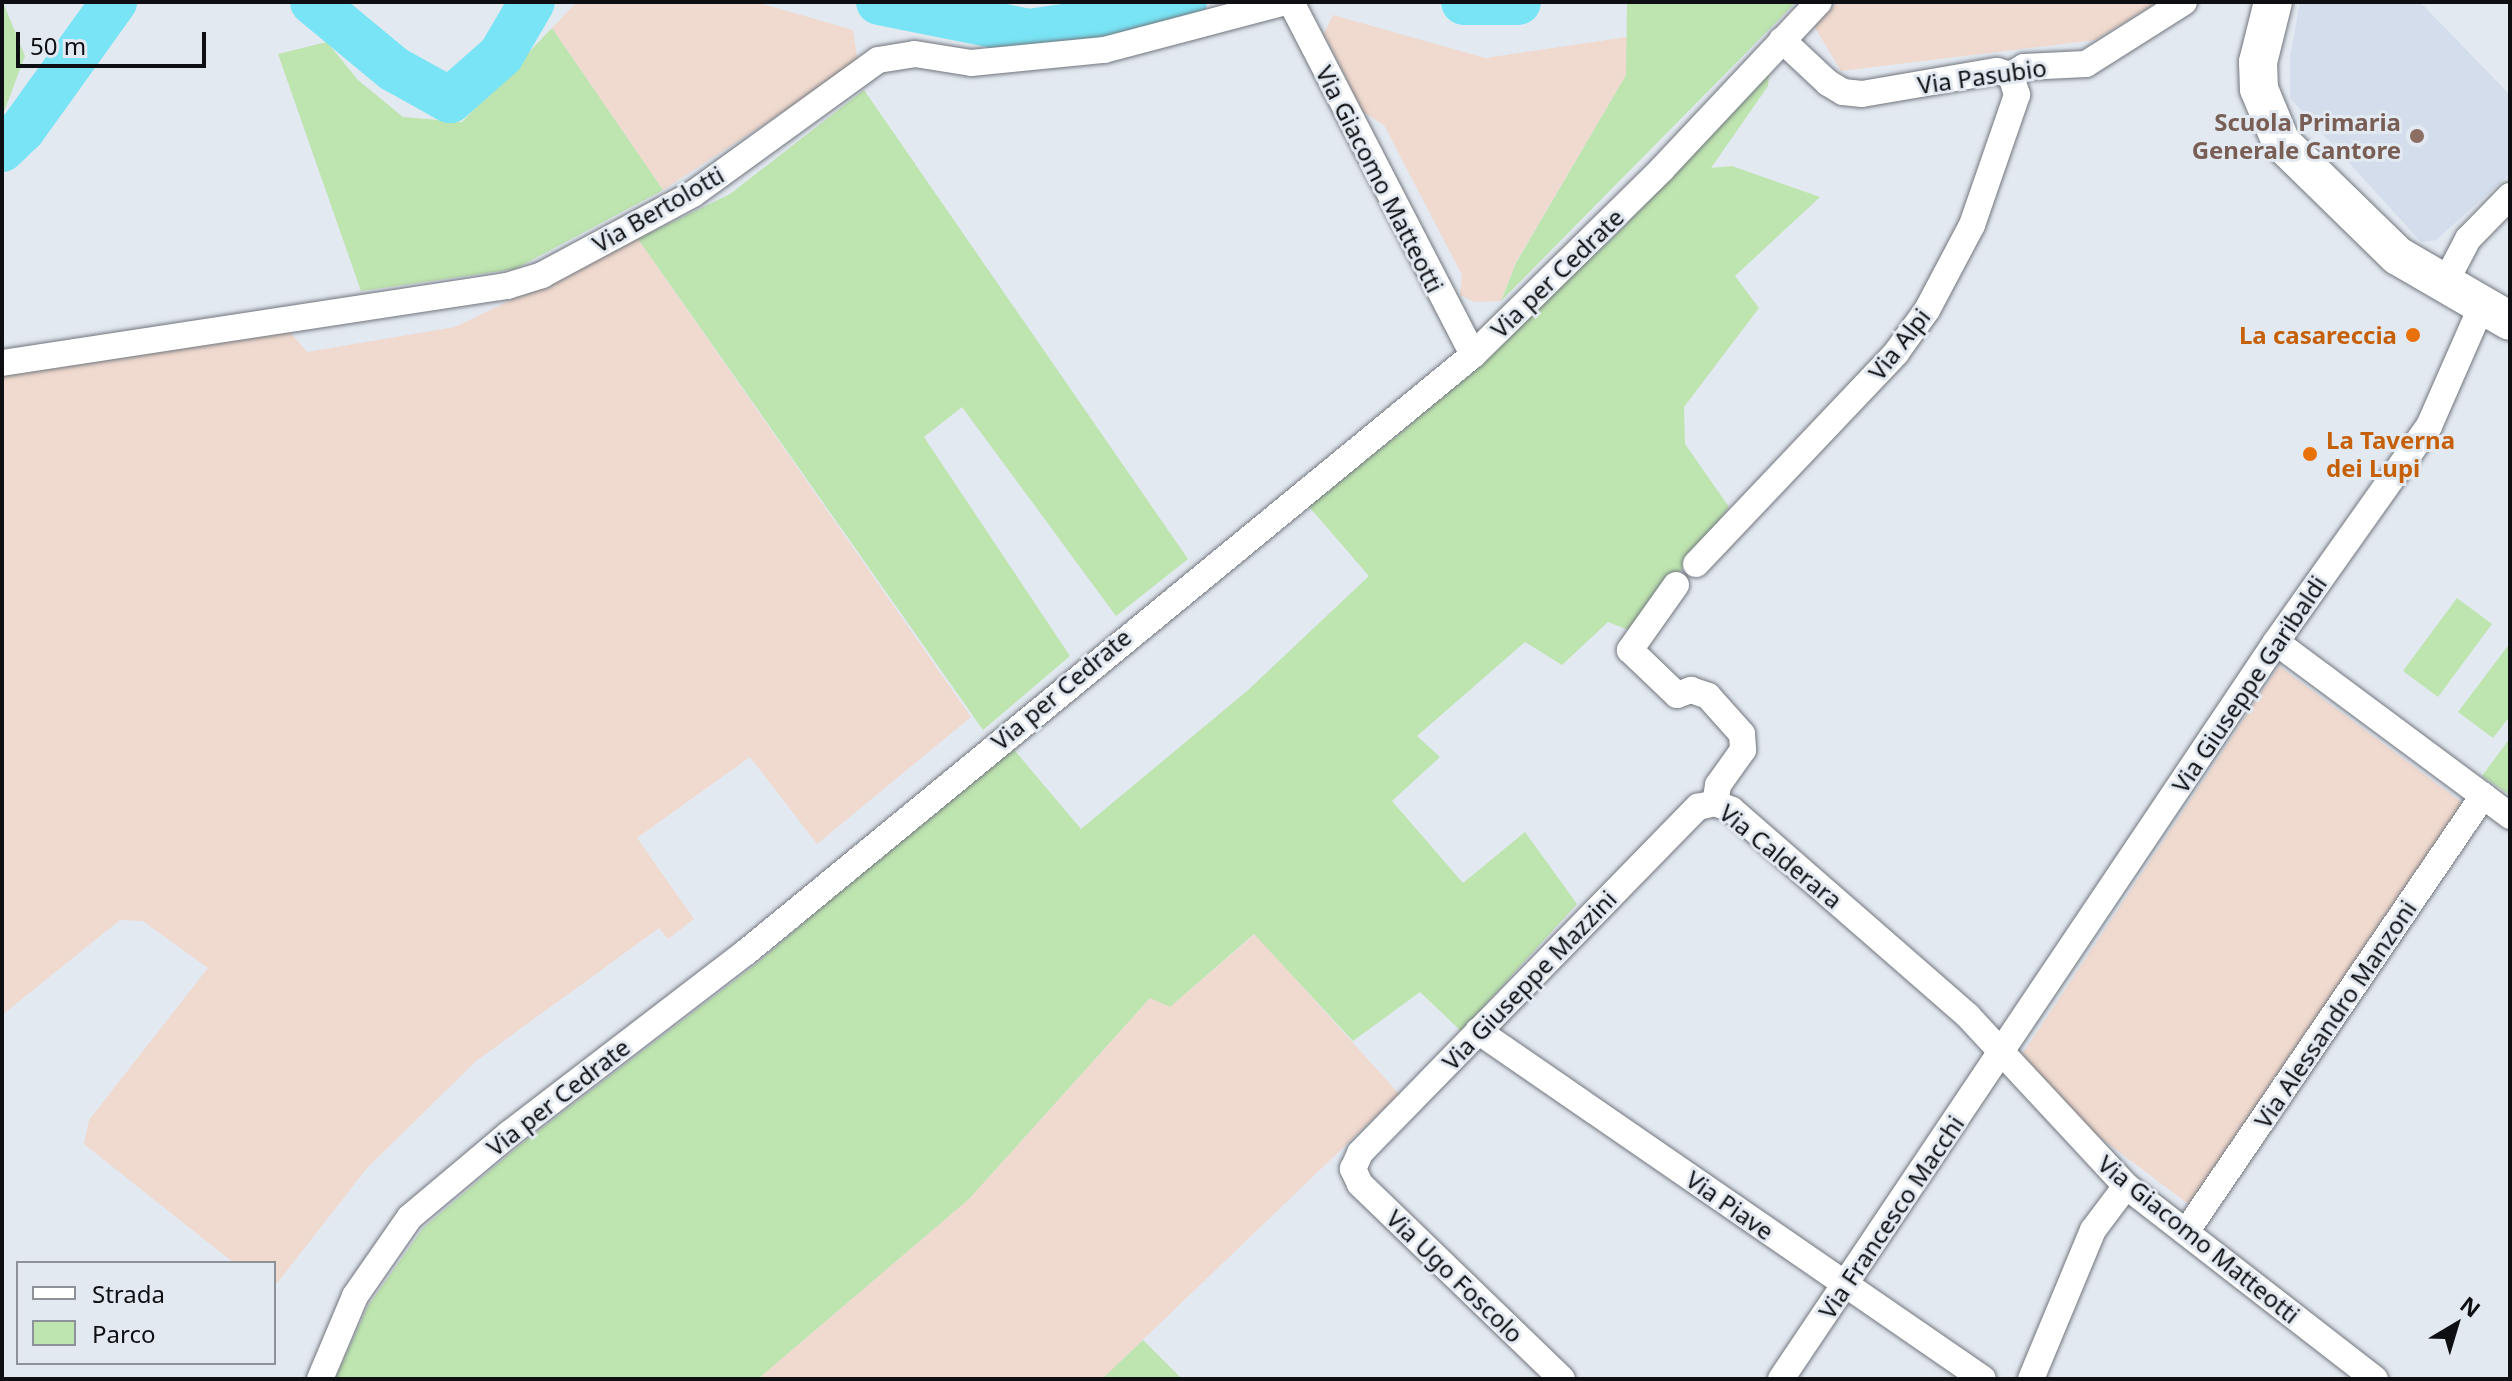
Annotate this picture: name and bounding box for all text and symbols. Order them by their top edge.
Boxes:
scale bar [20,16,210,66]
text: 50 m [30,29,86,62]
street label: Via Pasubio [1916,53,2048,99]
street label: Via Giacomo Matteotti [1310,61,1450,297]
place label: Scuola Primaria Generale Cantore [2192,108,2401,164]
marker: Scuola Primaria Generale Cantore [2408,127,2426,145]
street label: Via Bertolotti [587,160,729,258]
street label: Via per Cedrate [1485,202,1629,344]
street label: Via Alpi [1862,303,1936,385]
place label: La casareccia [2239,321,2397,349]
marker: La casareccia [2404,326,2422,344]
place label: La Taverna dei Lupi [2326,426,2455,482]
marker: La Taverna dei Lupi [2301,445,2319,463]
street label: Via Giuseppe Garibaldi [2166,570,2332,798]
street label: Via per Cedrate [985,622,1137,756]
street label: Via Calderara [1714,798,1848,914]
street label: Via Giuseppe Mazzini [1436,884,1622,1076]
street label: Via Alessandro Manzoni [2248,895,2422,1133]
street label: Via per Cedrate [481,1032,635,1162]
street label: Via Francesco Macchi [1812,1110,1970,1324]
street label: Via Giacomo Matteotti [2092,1149,2306,1329]
street label: Via Piave [1681,1164,1779,1246]
street label: Via Ugo Foscolo [1381,1204,1529,1348]
legend [16,1261,276,1365]
text: Strada [92,1277,165,1310]
north arrow [2416,1285,2496,1365]
text: N [2454,1289,2487,1323]
text: Parco [92,1317,155,1350]

